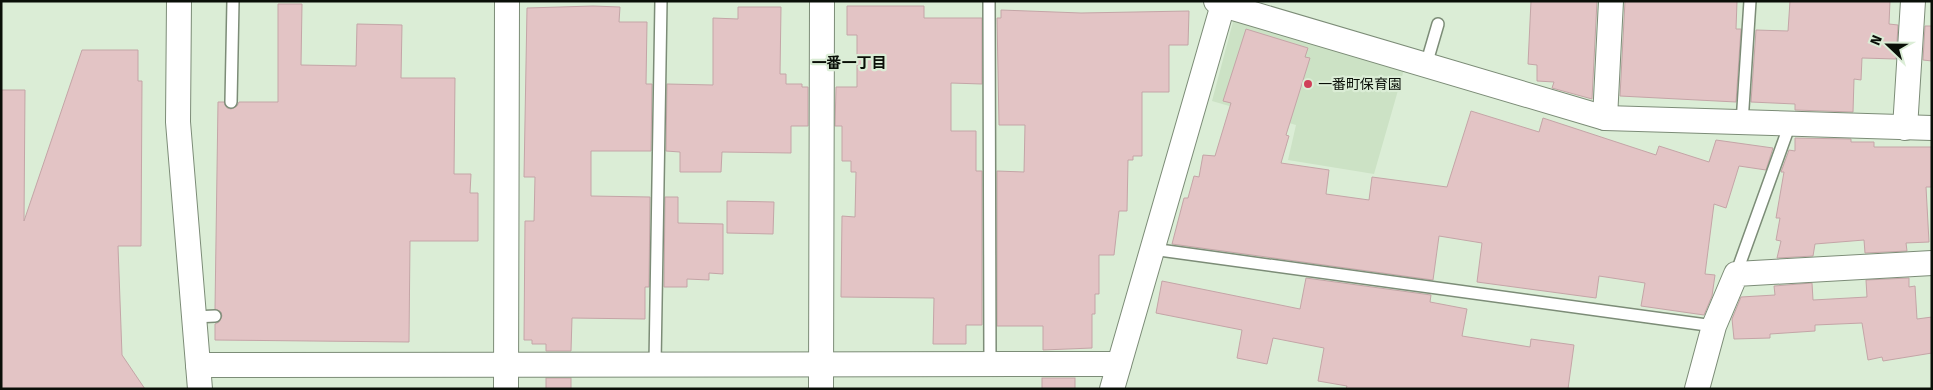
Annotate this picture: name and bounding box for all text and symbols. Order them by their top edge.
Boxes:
north arrow [1863,20,1913,70]
text: N [1867,33,1886,48]
district label: 一番一丁目 [811,54,887,72]
place label: 一番町保育園 [1318,76,1402,93]
marker: 一番町保育園 [1302,78,1314,90]

